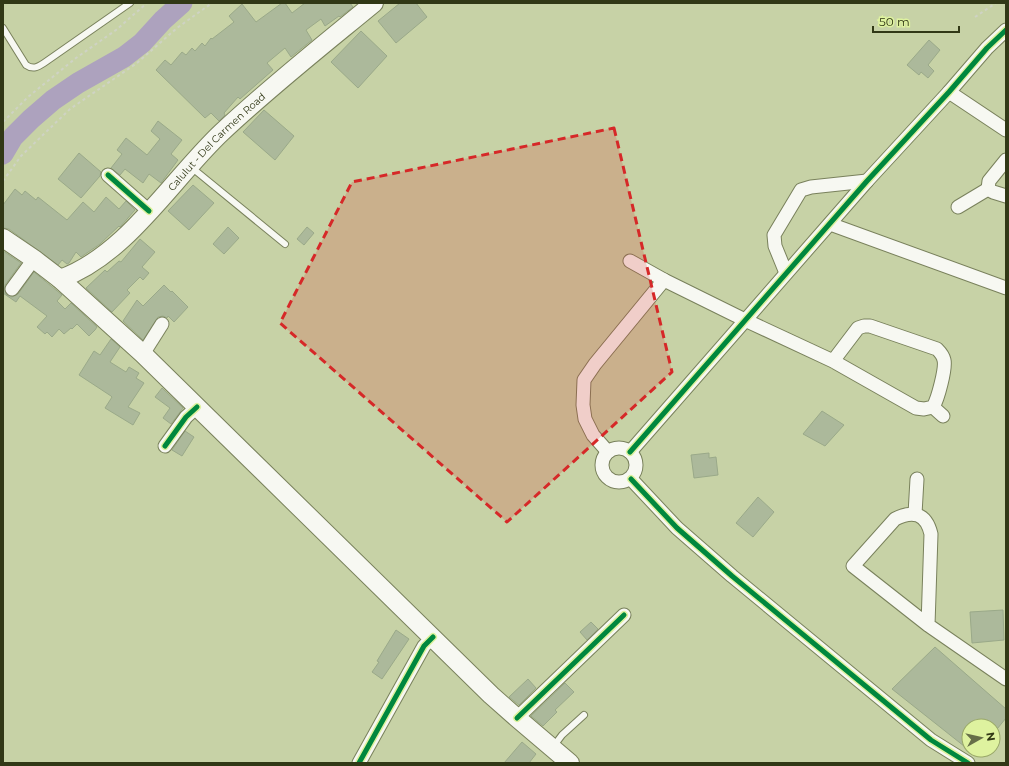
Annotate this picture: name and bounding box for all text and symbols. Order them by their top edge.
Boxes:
scale bar [873,8,959,34]
text: 50 m [879,14,910,29]
street label: Calulut - Del Carmen Road [165,90,268,193]
north arrow [961,718,1001,758]
text: N [983,731,998,742]

